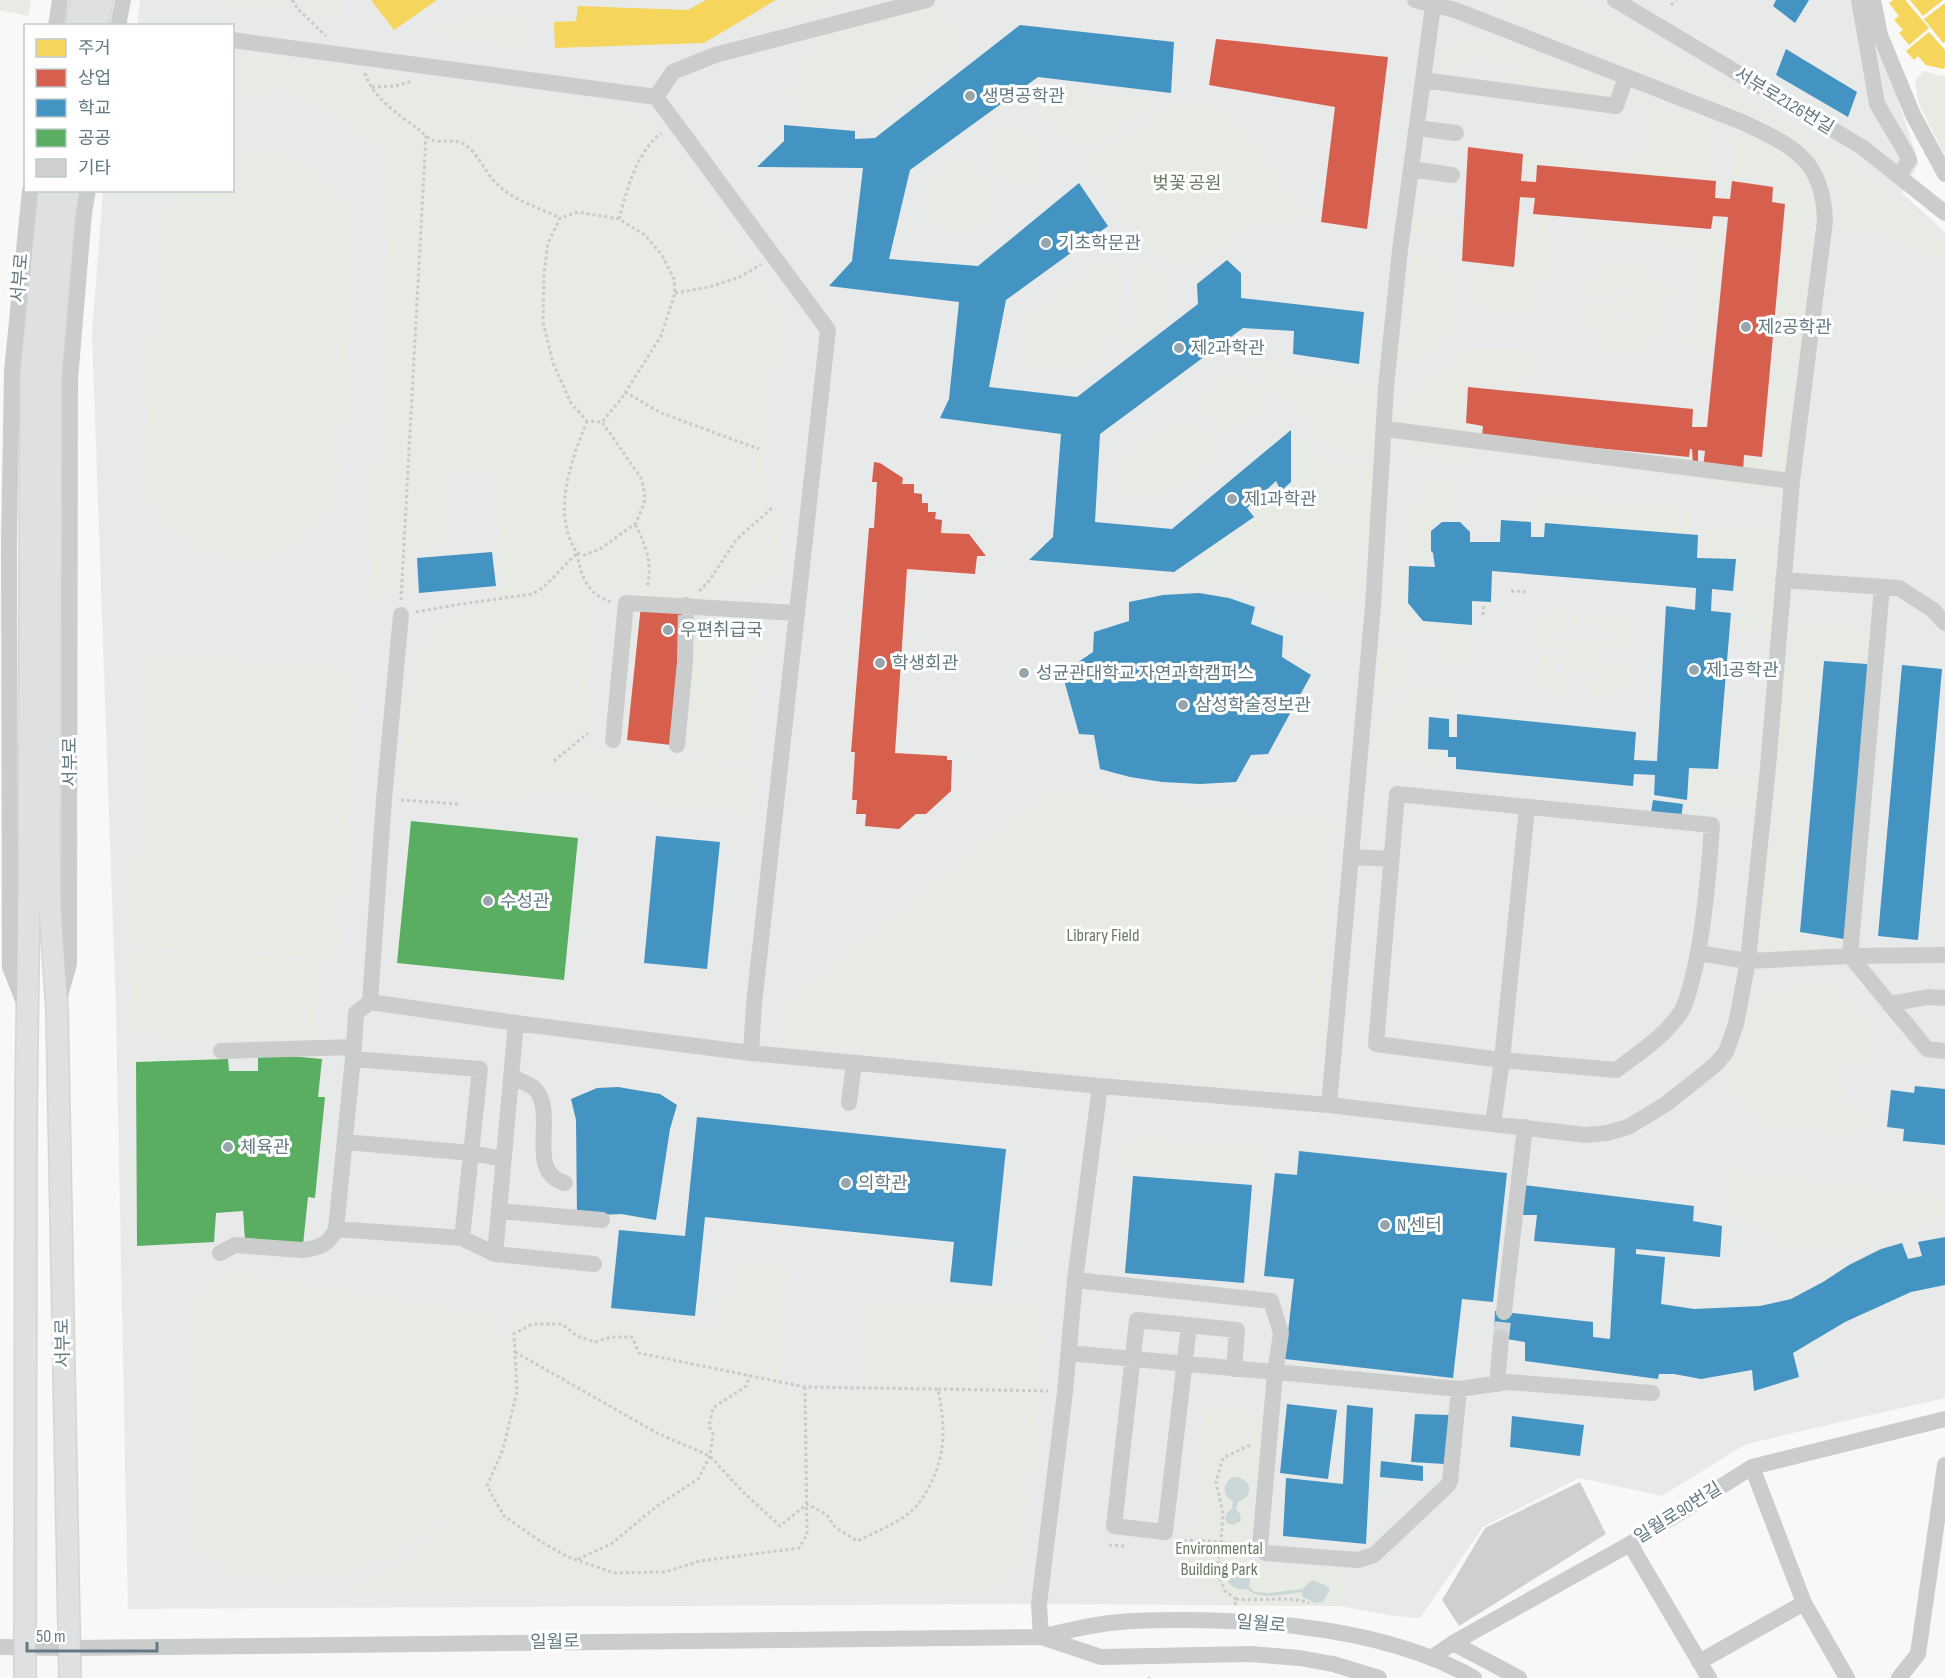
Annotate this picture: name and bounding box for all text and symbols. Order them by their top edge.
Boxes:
legend [24,24,234,192]
text: 주거 [78,38,111,59]
street label: 서부로2126번길 [1731,63,1837,139]
text: 상업 [78,68,111,89]
place label: 생명공학관 [982,86,1065,107]
marker: 생명공학관 [963,89,977,103]
text: 학교 [78,98,111,119]
text: 공공 [78,128,111,149]
text: 기타 [78,158,112,179]
park label: 벚꽃 공원 [1152,173,1222,194]
place label: 기초학문관 [1058,233,1141,254]
marker: 기초학문관 [1039,236,1053,250]
street label: 서부로 [7,252,33,304]
place label: 제2공학관 [1758,317,1832,338]
marker: 제2공학관 [1739,320,1753,334]
place label: 제2과학관 [1191,338,1265,359]
marker: 제2과학관 [1172,341,1186,355]
place label: 제1과학관 [1244,489,1317,510]
marker: 제1과학관 [1225,492,1239,506]
place label: 우편취급국 [680,620,763,641]
marker: 우편취급국 [661,623,675,637]
place label: 학생회관 [892,653,959,674]
marker: 학생회관 [873,656,887,670]
place label: 제1공학관 [1706,660,1779,681]
place label: 성균관대학교 자연과학캠퍼스 [1036,663,1254,684]
marker: 제1공학관 [1687,663,1701,677]
marker: 성균관대학교 자연과학캠퍼스 [1017,666,1031,680]
place label: 삼성학술정보관 [1195,695,1311,716]
marker: 삼성학술정보관 [1176,698,1190,712]
street label: 서부로 [60,737,81,787]
place label: 수성관 [500,891,550,912]
marker: 수성관 [481,894,495,908]
park label: Library Field [1067,925,1139,946]
place label: 체육관 [240,1137,290,1158]
marker: 체육관 [221,1140,235,1154]
place label: 의학관 [858,1173,908,1194]
marker: 의학관 [839,1176,853,1190]
place label: N 센터 [1397,1215,1442,1236]
marker: N 센터 [1378,1218,1392,1232]
street label: 서부로 [52,1318,74,1368]
street label: 일월로90번길 [1631,1478,1725,1548]
park label: Environmental Building Park [1175,1538,1263,1580]
street label: 일월로 [1235,1611,1287,1637]
scale bar [27,1615,158,1653]
text: 50 m [36,1626,66,1647]
street label: 일월로 [530,1631,580,1653]

